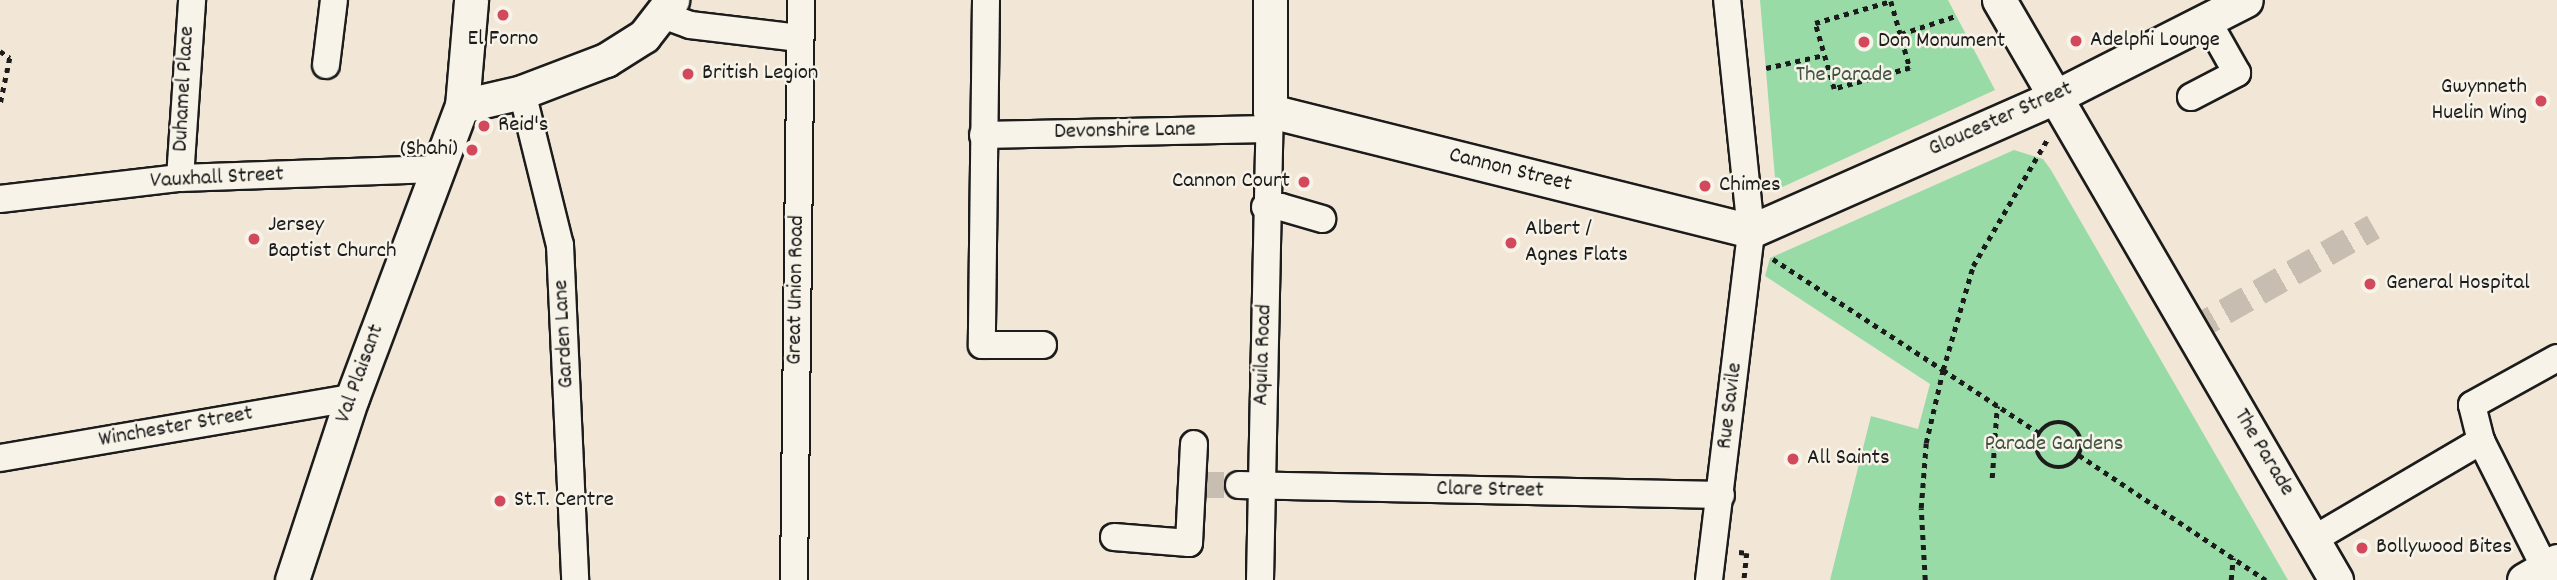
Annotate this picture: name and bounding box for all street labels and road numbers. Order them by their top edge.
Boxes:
street label: Duhamel Place [168,25,202,153]
street label: Gloucester Street [1925,76,2077,164]
street label: Devonshire Lane [1054,117,1196,147]
street label: Cannon Street [1446,142,1574,200]
street label: Vauxhall Street [150,162,284,196]
street label: Great Union Road [782,215,812,365]
street label: Garden Lane [548,279,582,389]
street label: Aquila Road [1248,304,1280,406]
street label: Val Plaisant [330,321,392,427]
street label: Rue Savile [1712,361,1750,451]
street label: Winchester Street [97,401,255,455]
street label: The Parade [2226,405,2300,501]
street label: Clare Street [1436,476,1544,506]

